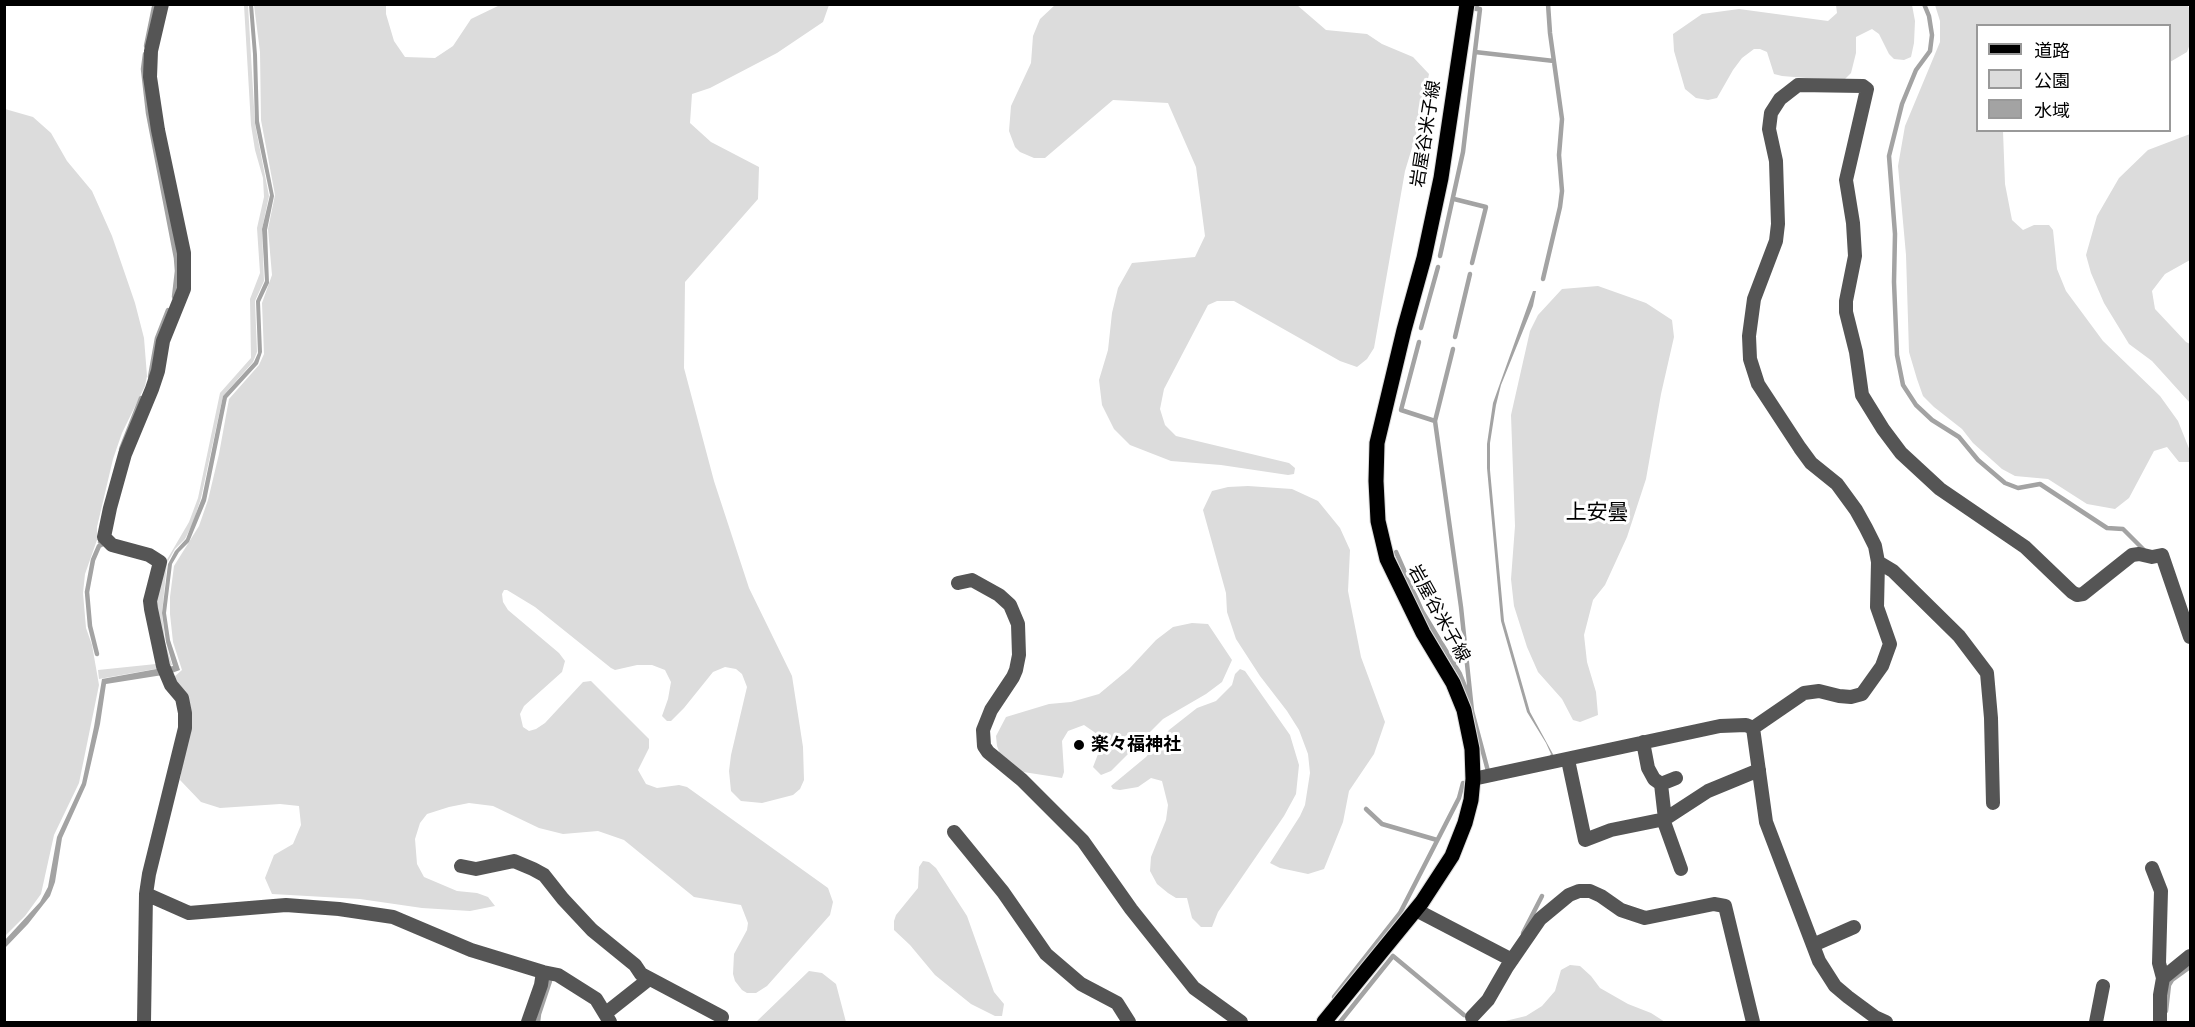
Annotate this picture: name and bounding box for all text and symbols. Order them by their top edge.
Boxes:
legend [1976,24,2171,132]
text: 道路 [2034,40,2070,61]
text: 公園 [2034,70,2070,91]
street label: 岩屋谷米子線 [1408,79,1446,189]
text: 水域 [2034,100,2070,121]
district label: 上安曇 [1566,501,1628,527]
street label: 岩屋谷米子線 [1402,562,1474,666]
place label: 楽々福神社 [1091,734,1181,756]
marker: 楽々福神社 [1072,738,1086,752]

